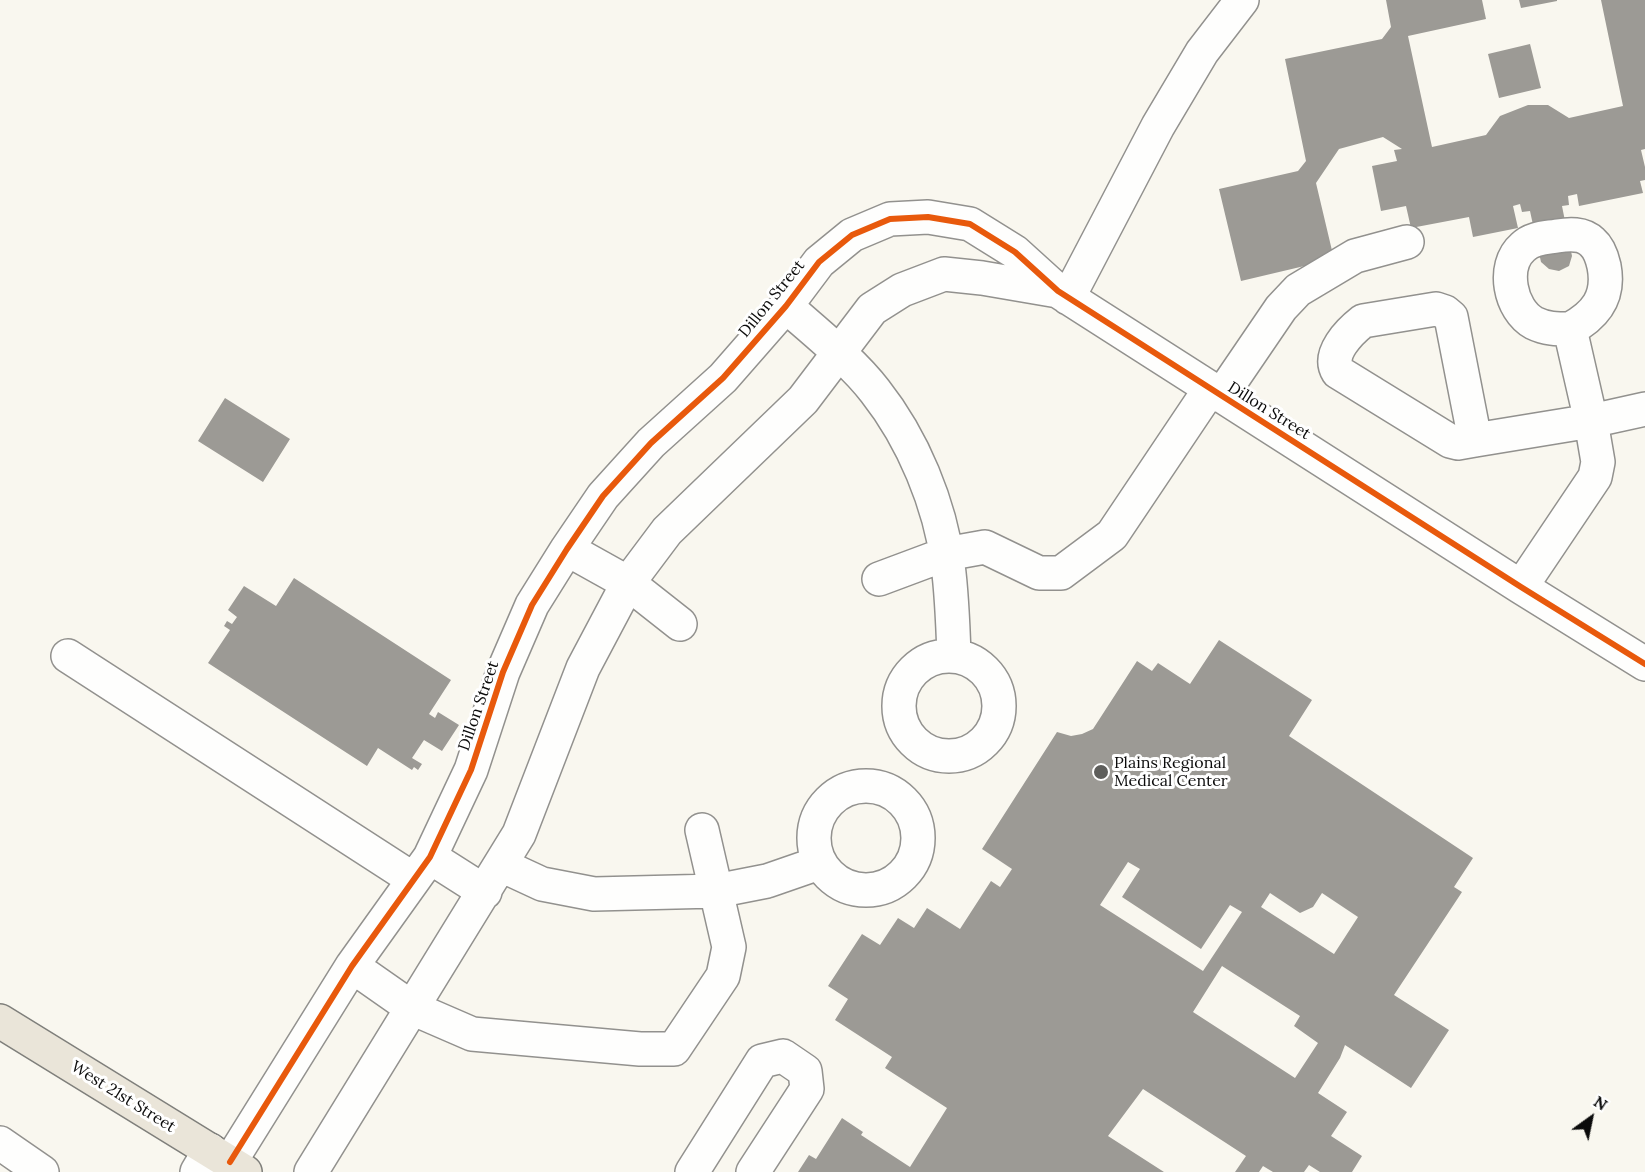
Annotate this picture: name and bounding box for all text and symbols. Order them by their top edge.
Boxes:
street label: Dillon Street [735,257,809,341]
street label: Dillon Street [1224,378,1314,444]
street label: Dillon Street [455,659,503,753]
place label: Plains Regional Medical Center [1114,753,1228,791]
marker: Plains Regional Medical Center [1092,763,1110,781]
street label: West 21st Street [67,1057,179,1137]
north arrow [1561,1088,1621,1148]
text: N [1590,1091,1611,1115]

